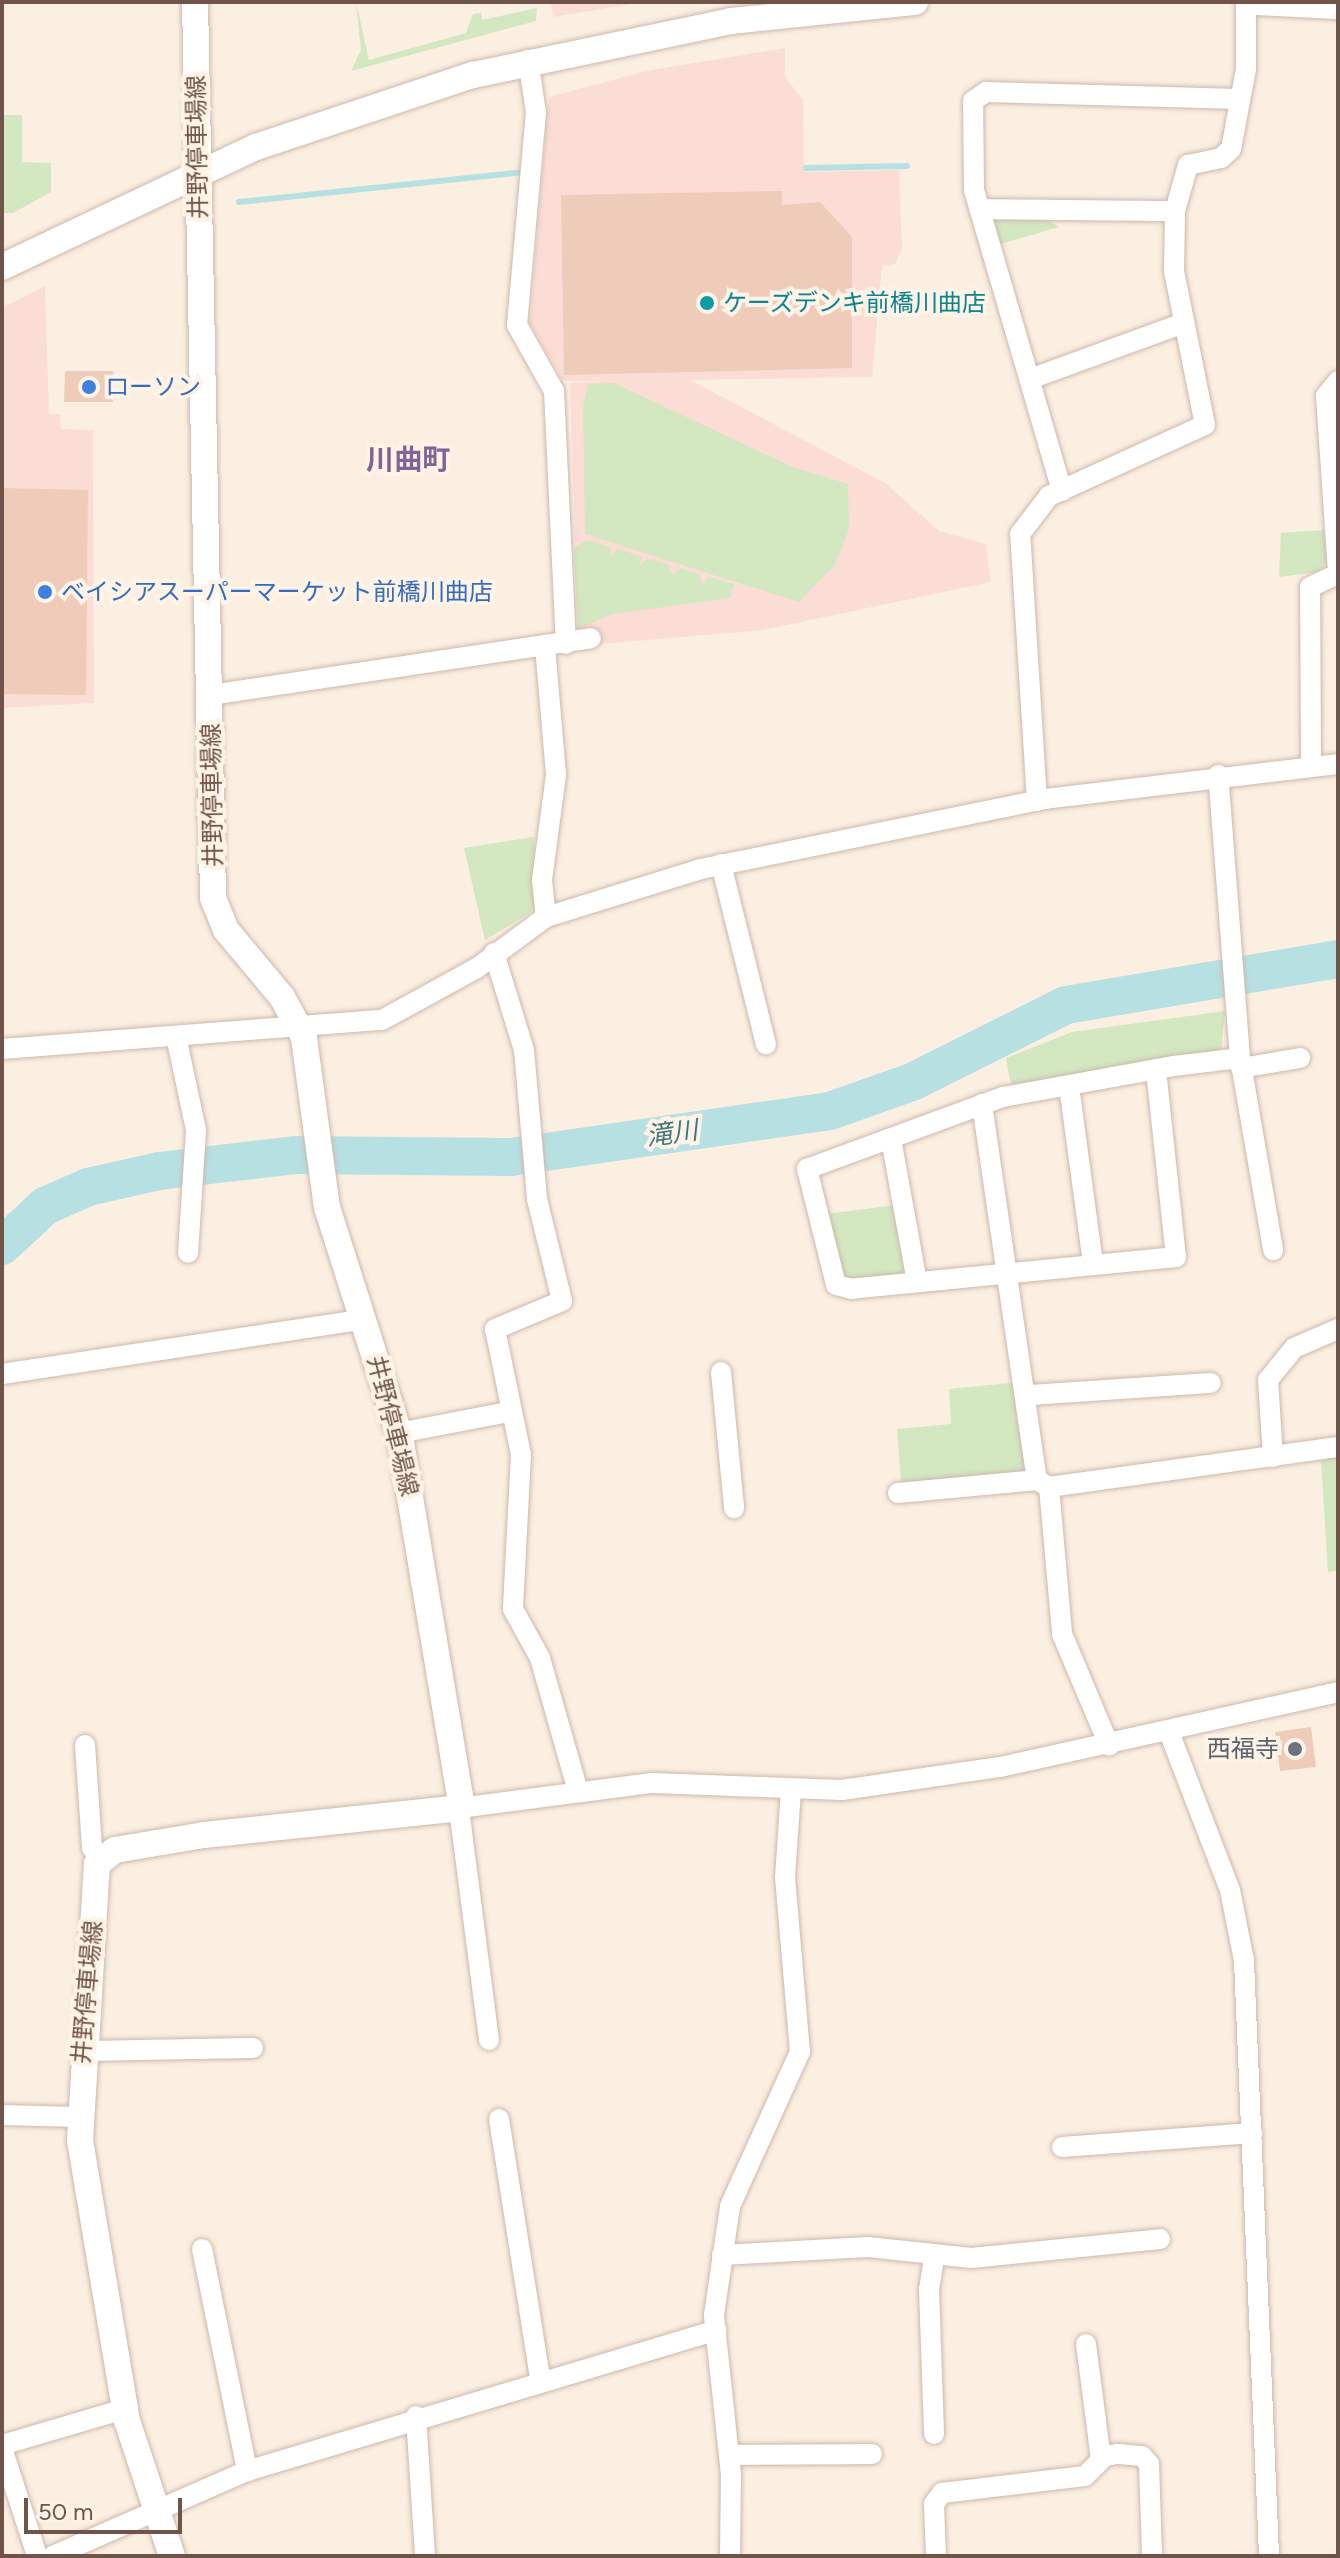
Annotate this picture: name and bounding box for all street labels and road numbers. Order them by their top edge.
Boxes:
street label: 井野停車場線 [181,75,213,219]
street label: 井野停車場線 [196,723,228,867]
street label: 井野停車場線 [362,1353,424,1499]
street label: 井野停車場線 [66,1919,108,2065]

